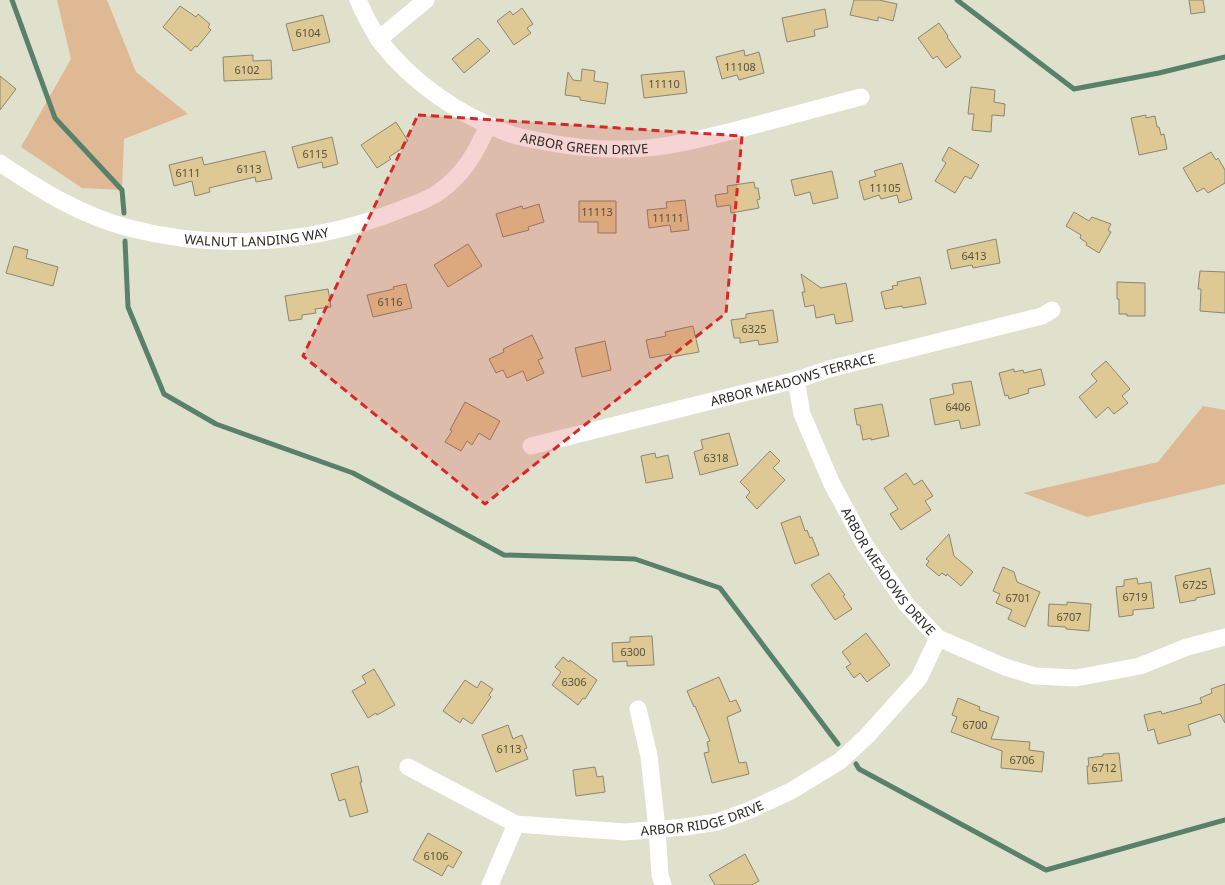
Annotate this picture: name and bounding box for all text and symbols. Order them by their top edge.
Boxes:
house number: 6104 [295,25,321,40]
house number: 11108 [724,59,756,74]
house number: 6102 [234,62,260,77]
house number: 11110 [648,76,680,91]
street label: ARBOR GREEN DRIVE [519,128,649,158]
house number: 6115 [302,146,328,161]
house number: 6113 [236,161,262,176]
house number: 6111 [175,165,201,180]
house number: 11105 [869,180,901,195]
house number: 11113 [581,204,613,219]
house number: 11111 [652,210,684,225]
street label: WALNUT LANDING WAY [183,223,331,250]
house number: 6413 [961,248,987,263]
house number: 6116 [377,294,403,309]
house number: 6325 [741,321,767,336]
street label: ARBOR MEADOWS TERRACE [708,349,877,410]
house number: 6406 [945,399,971,414]
house number: 6318 [703,450,729,465]
street label: ARBOR MEADOWS DRIVE [837,504,940,639]
house number: 6725 [1182,577,1208,592]
house number: 6719 [1122,589,1148,604]
house number: 6701 [1005,590,1031,605]
house number: 6707 [1056,609,1082,624]
house number: 6300 [620,644,646,659]
house number: 6306 [561,674,587,689]
house number: 6700 [962,717,988,732]
house number: 6113 [496,741,522,756]
house number: 6706 [1009,752,1035,767]
house number: 6712 [1091,760,1117,775]
street label: ARBOR RIDGE DRIVE [640,796,766,840]
house number: 6106 [423,848,449,863]

